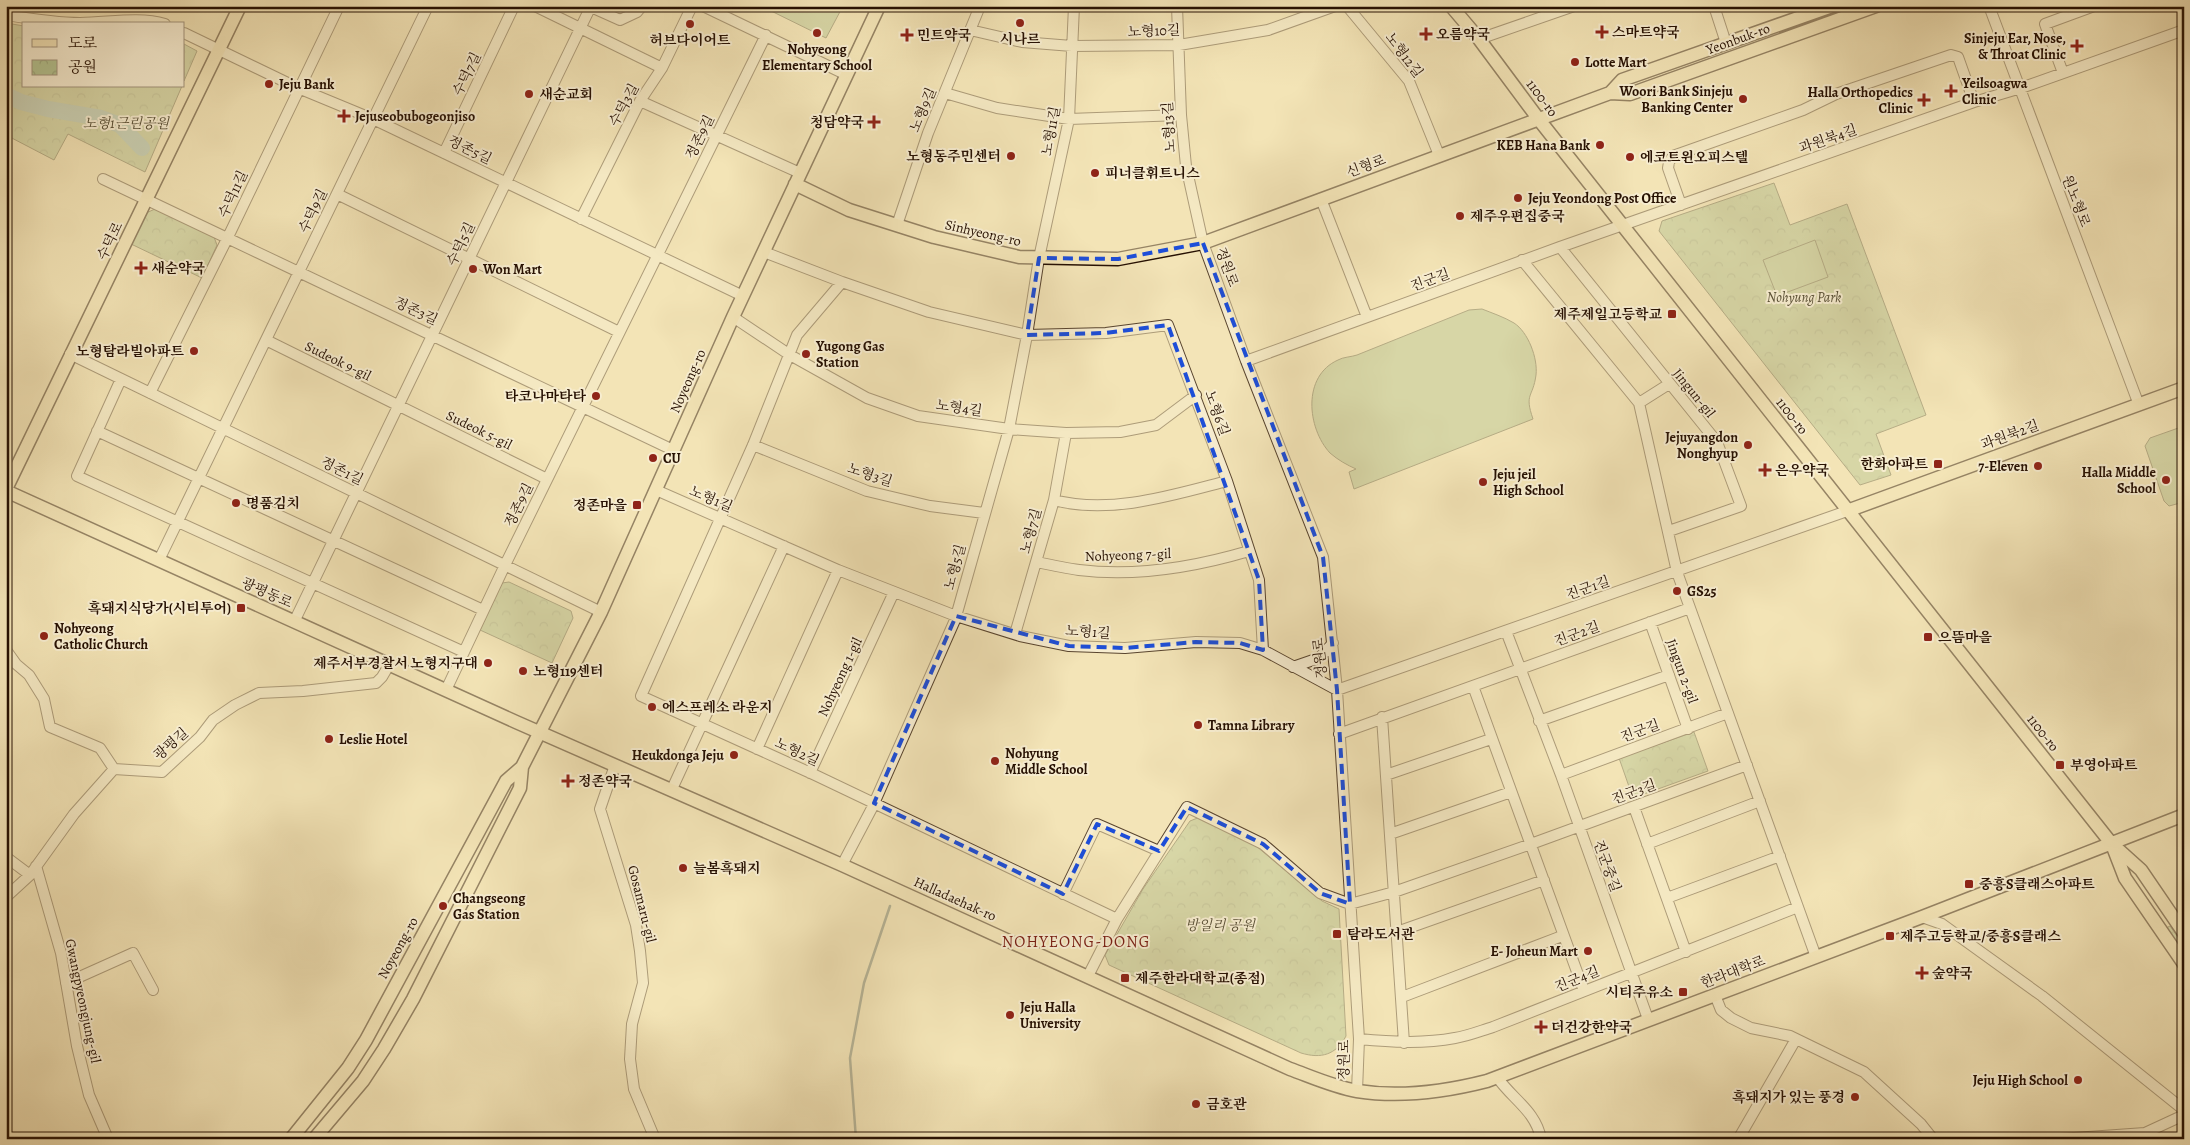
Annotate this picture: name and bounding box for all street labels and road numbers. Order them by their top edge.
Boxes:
street label: Yeonbuk-ro [1703,19,1773,60]
street label: 노형10길 [1127,21,1181,41]
street label: 노형12길 [1381,29,1427,81]
street label: 수덕7길 [448,49,486,99]
street label: 1100-ro [1522,76,1562,121]
street label: 수덕3길 [604,80,644,130]
street label: 노형9길 [905,85,941,135]
street label: 노형13길 [1158,101,1180,153]
street label: 노형11길 [1037,105,1065,157]
street label: 정존9길 [681,112,719,162]
street label: 과원북4길 [1796,120,1860,158]
street label: 정존5길 [445,131,495,169]
street label: 신형로 [1344,150,1389,182]
street label: 수덕11길 [214,167,252,221]
street label: 원노형로 [2057,172,2095,230]
street label: 수덕9길 [294,186,332,236]
street label: Sinhyeong-ro [943,215,1023,251]
street label: 수덕로 [93,218,128,263]
street label: 수덕5길 [442,219,480,269]
street label: 정원로 [1211,245,1243,290]
street label: 진군길 [1408,264,1452,296]
street label: 정존3길 [391,293,441,329]
street label: Sudeok 9-gil [302,337,375,385]
street label: Noyeong-ro [665,346,711,416]
street label: Jingun-gil [1668,365,1720,422]
street label: 노형6길 [1200,388,1234,438]
street label: 1100-ro [1772,394,1812,438]
street label: 노형4길 [934,395,984,421]
street label: Sudeok 5-gil [443,406,516,454]
street label: 과원북2길 [1978,416,2042,454]
street label: 정존1길 [317,453,367,489]
street label: 노형3길 [845,459,895,491]
street label: 정존9길 [500,480,538,530]
street label: 노형1길 [686,481,736,517]
street label: 노형7길 [1016,506,1046,556]
street label: 노형5길 [940,542,970,592]
street label: Nohyeong 7-gil [1085,544,1172,566]
street label: 진군1길 [1563,572,1613,604]
street label: 광평동로 [238,573,296,613]
street label: 진군2길 [1552,617,1602,651]
street label: 노형1길 [1065,621,1111,643]
street label: Nohyeong 1-gil [813,634,867,720]
street label: 정원로 [1308,636,1332,679]
street label: Jingun 2-gil [1662,636,1703,706]
street label: 1100-ro [2023,711,2063,755]
street label: 진군길 [1618,715,1662,747]
street label: 광평길 [149,724,193,764]
street label: 노형2길 [772,733,822,771]
street label: 진군3길 [1609,775,1659,809]
street label: 진군중길 [1589,837,1625,895]
street label: Gosamaru-gil [623,863,661,945]
street label: Halladaehak-ro [911,872,999,926]
street label: Noyeong-ro [373,914,423,982]
street label: Gwangpyeongjung-gil [61,937,106,1065]
street label: 한라대학로 [1698,951,1768,993]
street label: 진군4길 [1552,961,1602,997]
street label: 정원로 [1334,1039,1354,1080]

